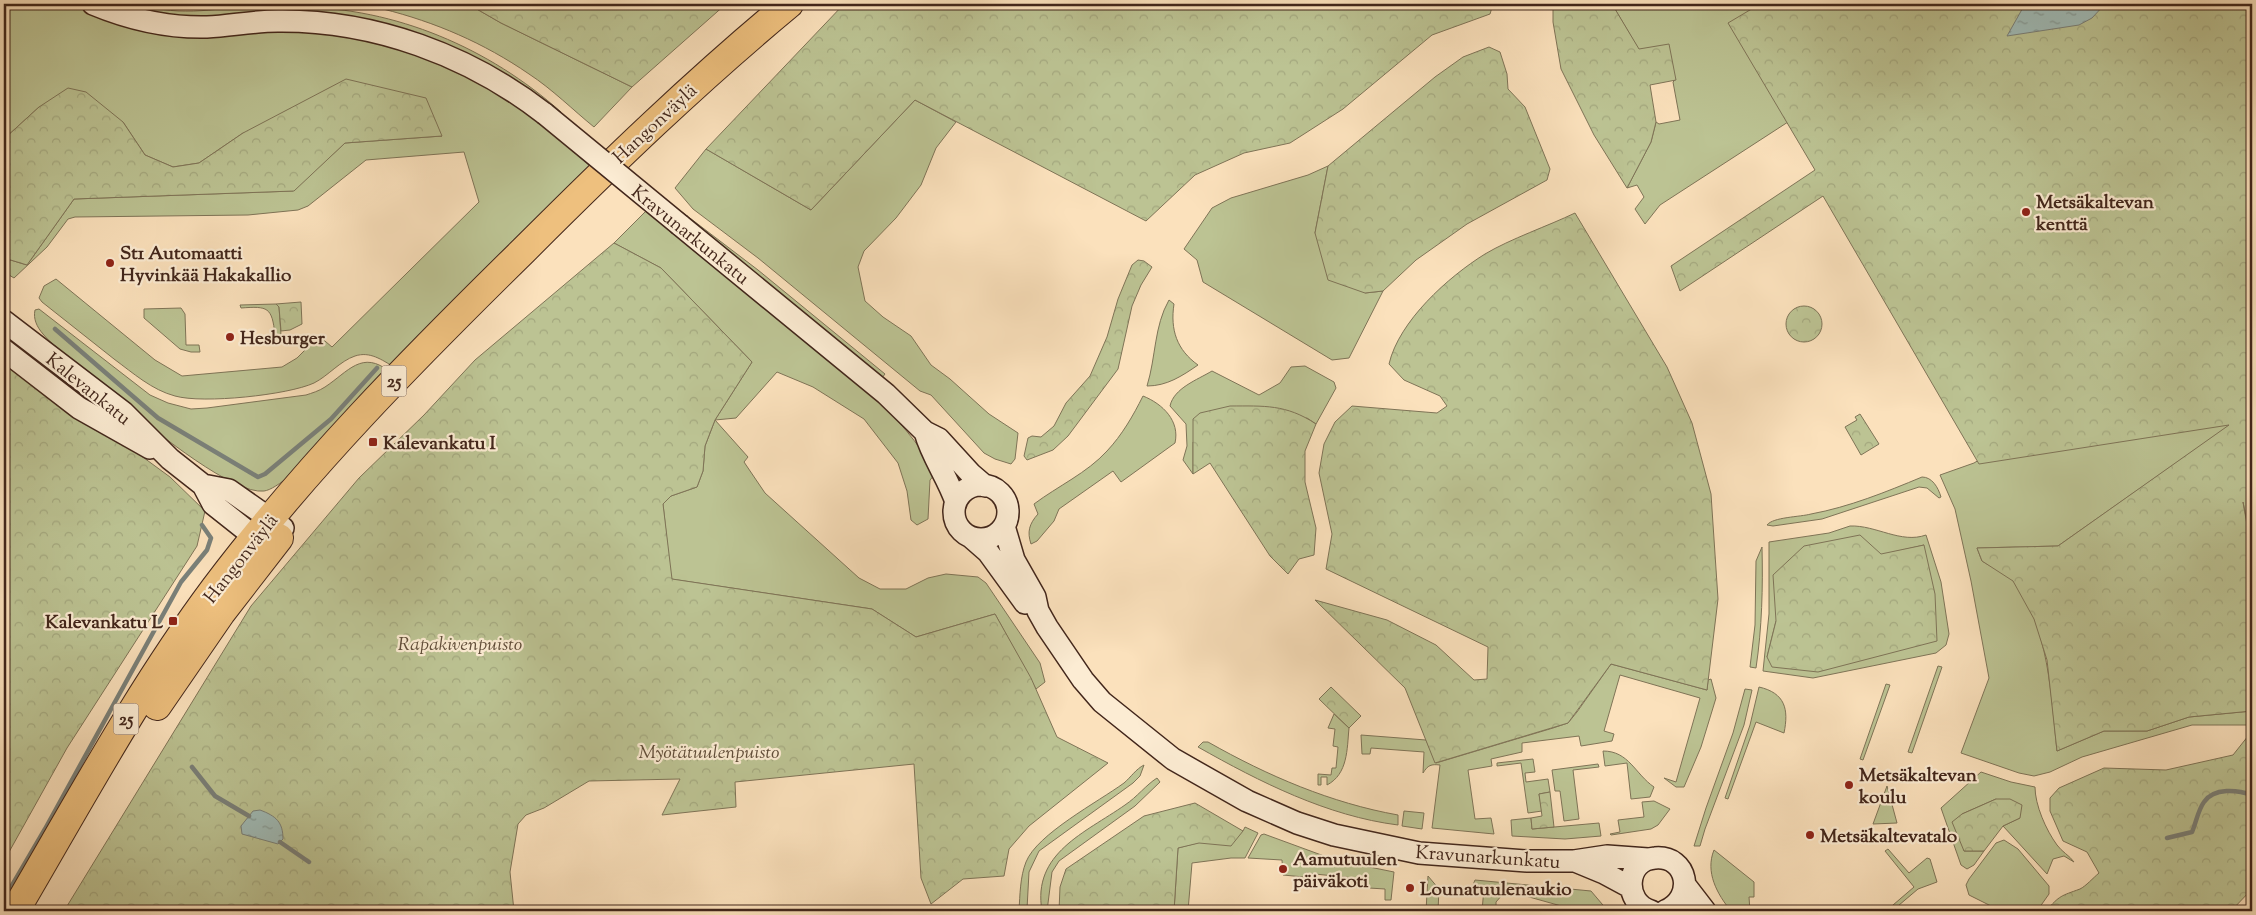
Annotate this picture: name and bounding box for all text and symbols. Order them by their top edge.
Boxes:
street label: Hangonväylä [607,78,704,171]
street label: Kravunarkunkatu [625,180,754,292]
place label: Metsäkaltevan kenttä [2035,190,2155,239]
marker: Metsäkaltevan kenttä [2020,206,2032,218]
place label: St1 Automaatti Hyvinkää Hakakallio [120,241,292,290]
marker: St1 Automaatti Hyvinkää Hakakallio [104,257,116,269]
place label: Hesburger [240,326,326,353]
marker: Hesburger [224,331,236,343]
street label: Kalevankatu [39,347,136,433]
road number: 25 [382,366,406,396]
place label: Kalevankatu I [383,431,497,458]
marker: Kalevankatu I [367,436,379,448]
street label: Hangonväylä [198,509,286,610]
place label: Kalevankatu L [45,610,164,637]
marker: Kalevankatu L [167,615,179,627]
park label: Rapakivenpuisto [398,632,522,659]
road number: 25 [114,704,138,734]
park label: Myötätuulenpuisto [639,740,780,767]
place label: Metsäkaltevan koulu [1858,763,1978,812]
marker: Metsäkaltevan koulu [1843,779,1855,791]
place label: Metsäkaltevatalo [1820,824,1958,851]
marker: Metsäkaltevatalo [1804,829,1816,841]
street label: Kravunarkunkatu [1414,840,1561,877]
place label: Aamutuulen päiväkoti [1293,847,1398,896]
marker: Aamutuulen päiväkoti [1277,863,1289,875]
place label: Lounatuulenaukio [1420,877,1572,904]
marker: Lounatuulenaukio [1404,882,1416,894]

